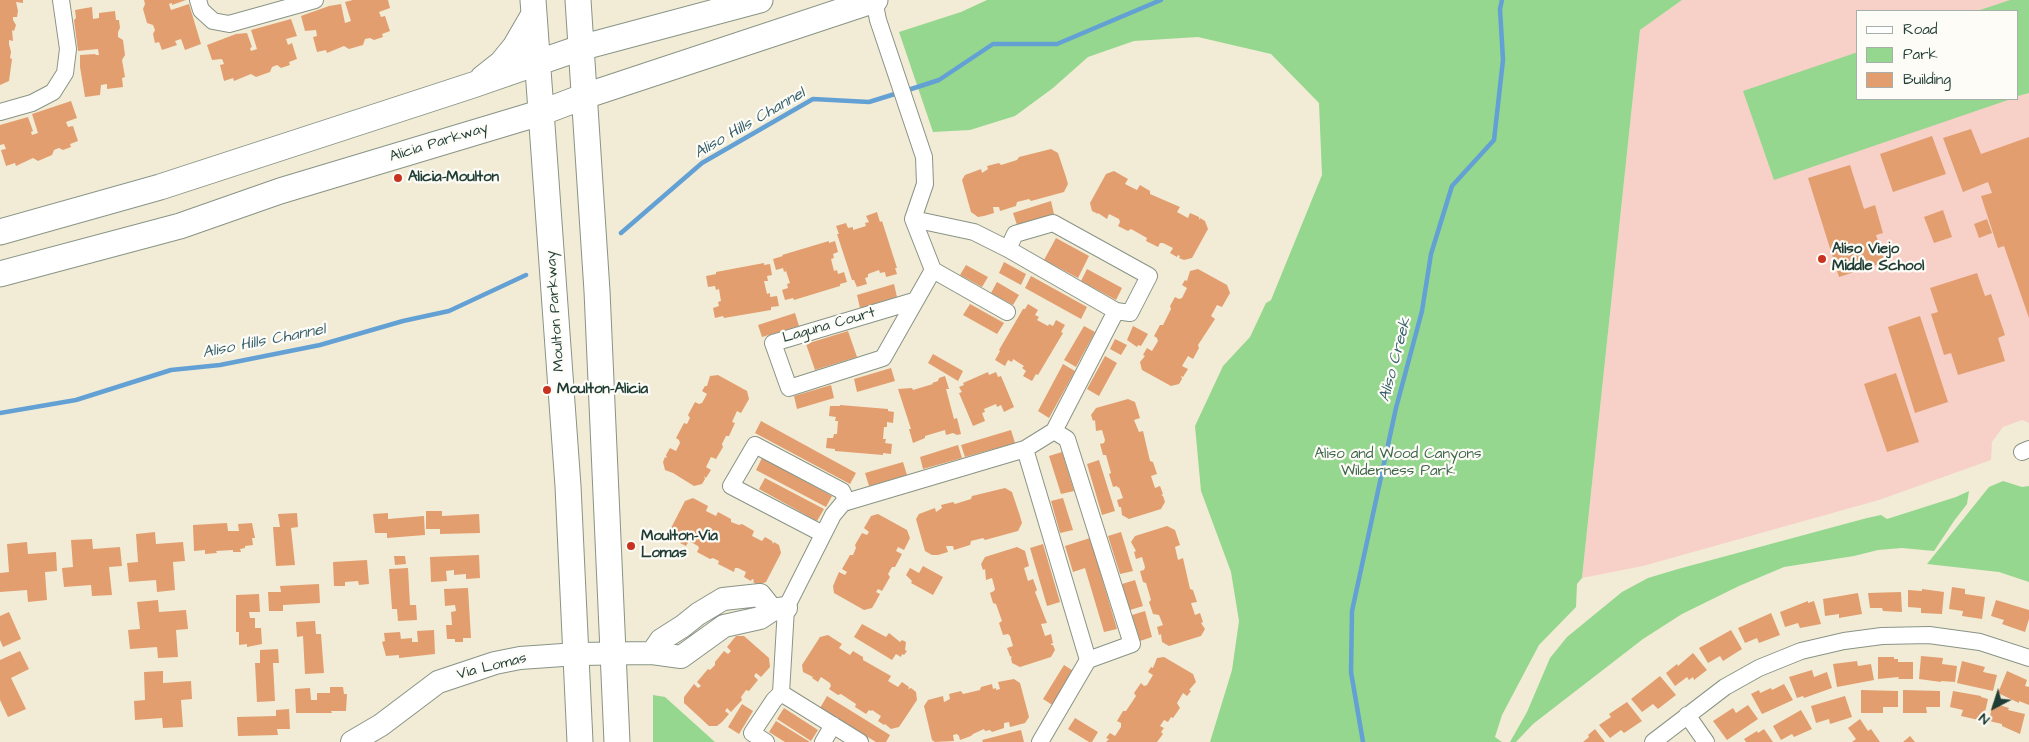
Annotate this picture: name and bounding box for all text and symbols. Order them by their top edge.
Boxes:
legend [1856,10,2019,100]
text: Road [1903,19,1937,40]
text: Park [1903,44,1938,65]
text: Building [1903,69,1951,90]
water label: Aliso Hills Channel [691,84,809,164]
street label: Alicia Parkway [387,119,491,167]
place label: Alicia-Moulton [408,169,499,187]
marker: Alicia-Moulton [392,172,404,184]
place label: Aliso Viejo Middle School [1832,241,1924,276]
street label: Moulton Parkway [543,250,569,372]
marker: Aliso Viejo Middle School [1816,253,1828,265]
street label: Laguna Court [781,304,877,348]
water label: Aliso Creek [1376,316,1416,404]
water label: Aliso Hills Channel [201,321,327,363]
place label: Moulton-Alicia [557,381,648,399]
marker: Moulton-Alicia [541,384,553,396]
park label: Aliso and Wood Canyons Wilderness Park [1314,446,1482,481]
place label: Moulton-Via Lomas [641,528,718,563]
marker: Moulton-Via Lomas [625,540,637,552]
street label: Via Lomas [455,650,529,684]
north arrow [1969,682,2019,732]
text: N [1975,708,1994,729]

